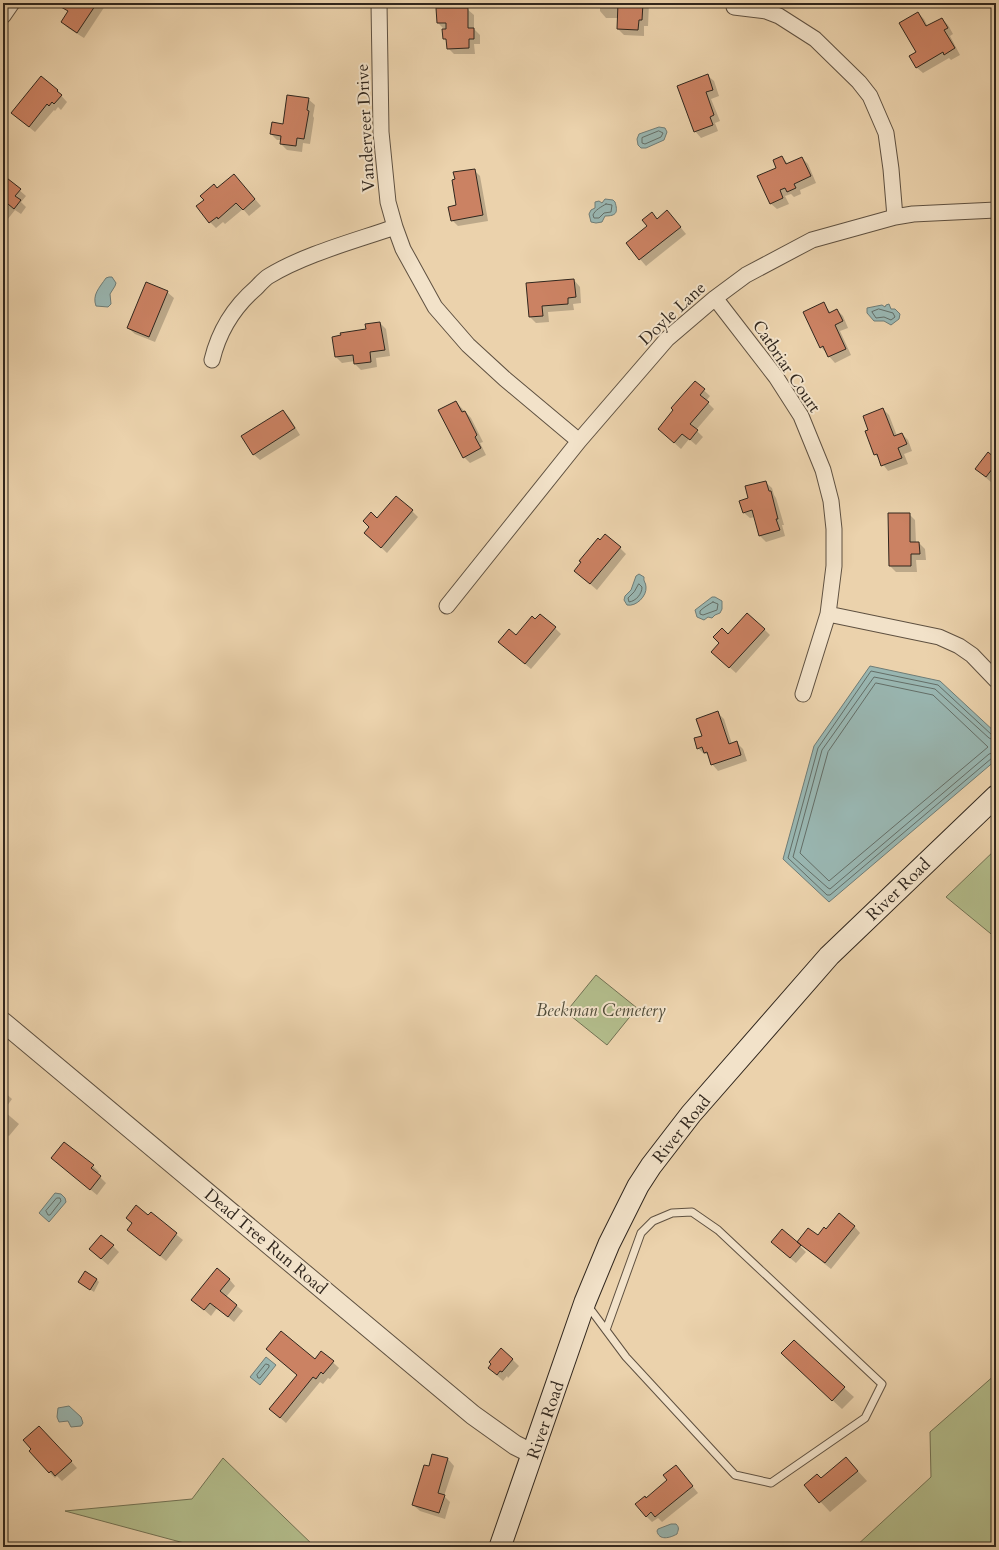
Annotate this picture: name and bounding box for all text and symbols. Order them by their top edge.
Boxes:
street label: Vanderveer Drive [351,63,380,193]
street label: Doyle Lane [634,276,711,350]
street label: Catbriar Court [747,315,826,418]
street label: River Road [861,853,935,926]
park label: Beekman Cemetery [536,999,667,1022]
street label: River Road [647,1091,716,1168]
street label: Dead Tree Run Road [199,1183,332,1300]
street label: River Road [521,1378,570,1462]

